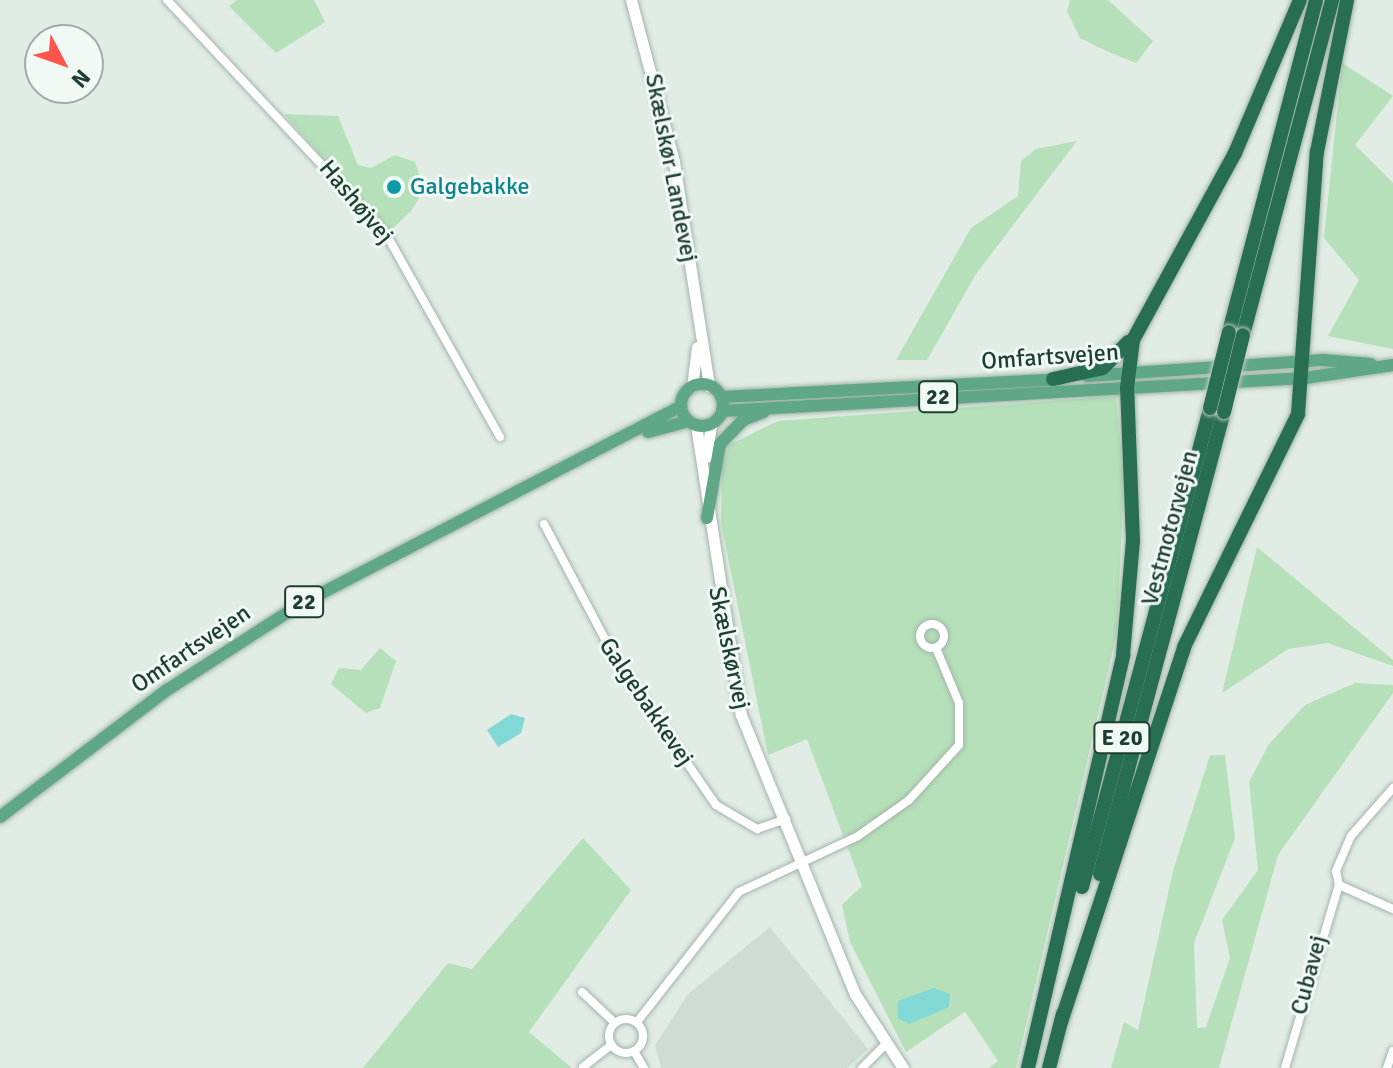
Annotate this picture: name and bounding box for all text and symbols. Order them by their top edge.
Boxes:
north arrow [24,24,104,104]
text: N [66,64,96,93]
street label: Skælskør Landevej [639,71,703,265]
street label: Hashøjvej [313,154,399,250]
place label: Galgebakke [410,173,530,201]
marker: Galgebakke [385,178,403,196]
street label: Omfartsvejen [980,338,1120,376]
road number: 22 [918,379,958,415]
street label: Vestmotorvejen [1135,447,1205,609]
road number: 22 [284,584,324,620]
street label: Skælskørvej [702,584,756,712]
street label: Omfartsvejen [126,599,256,699]
street label: Galgebakkevej [593,632,699,772]
road number: E 20 [1092,720,1152,756]
street label: Cubavej [1285,932,1333,1018]

